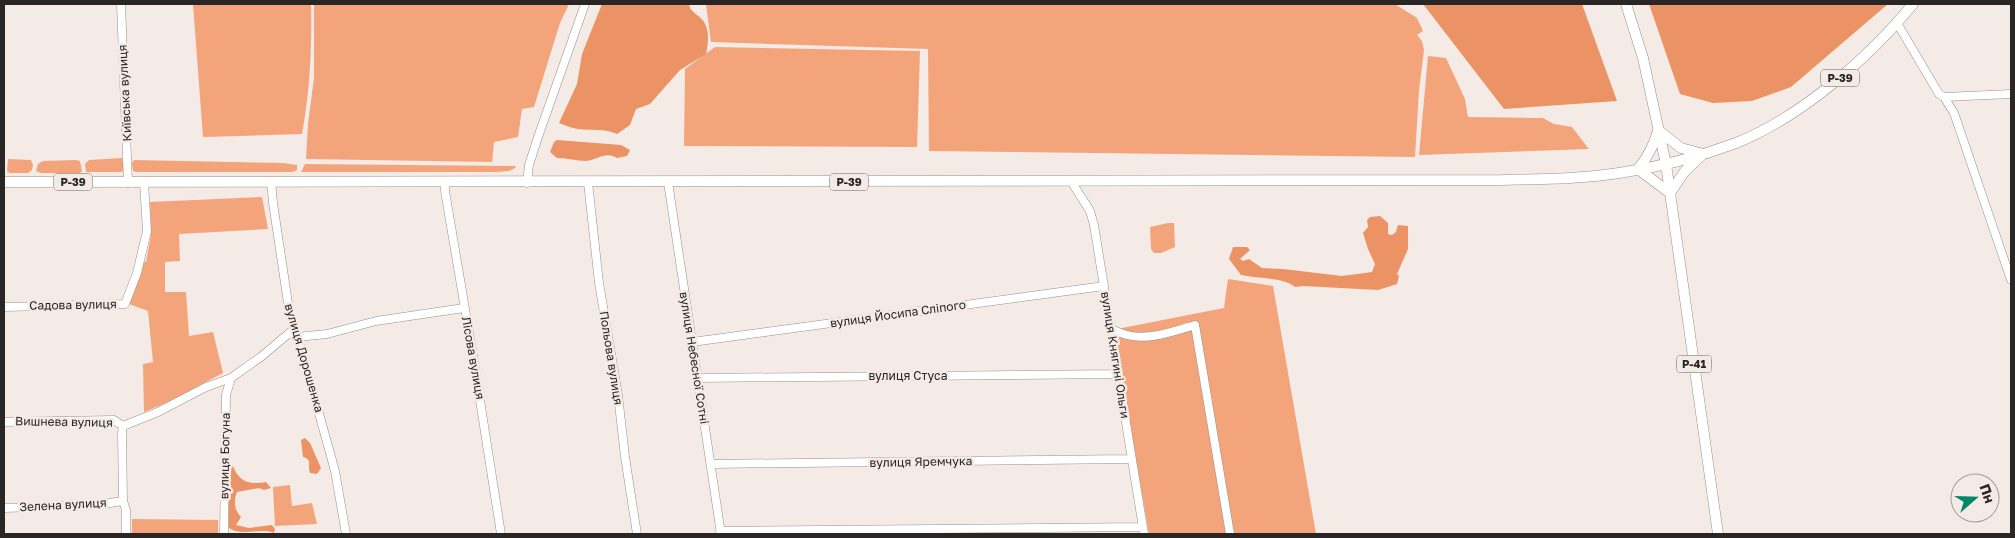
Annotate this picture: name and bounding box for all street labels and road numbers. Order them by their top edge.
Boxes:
street label: Київська вулиця [114,44,135,142]
road number: Р-39 [1821,70,1859,86]
road number: Р-39 [54,173,92,190]
road number: Р-39 [830,173,868,190]
street label: вулиця Княгині Ольги [1098,290,1133,420]
street label: вулиця Небесної Сотні [677,291,712,425]
street label: Садова вулиця [29,296,117,313]
street label: вулиця Йосипа Сліпого [829,297,967,330]
street label: вулиця Дорошенка [282,302,327,414]
street label: Польова вулиця [597,310,626,406]
street label: Лісова вулиця [459,315,488,401]
road number: Р-41 [1676,356,1712,372]
street label: вулиця Стуса [869,368,947,383]
street label: Вишнева вулиця [15,413,113,430]
street label: вулиця Богуна [216,413,233,499]
street label: вулиця Яремчука [869,453,973,470]
street label: Зелена вулиця [19,495,107,514]

